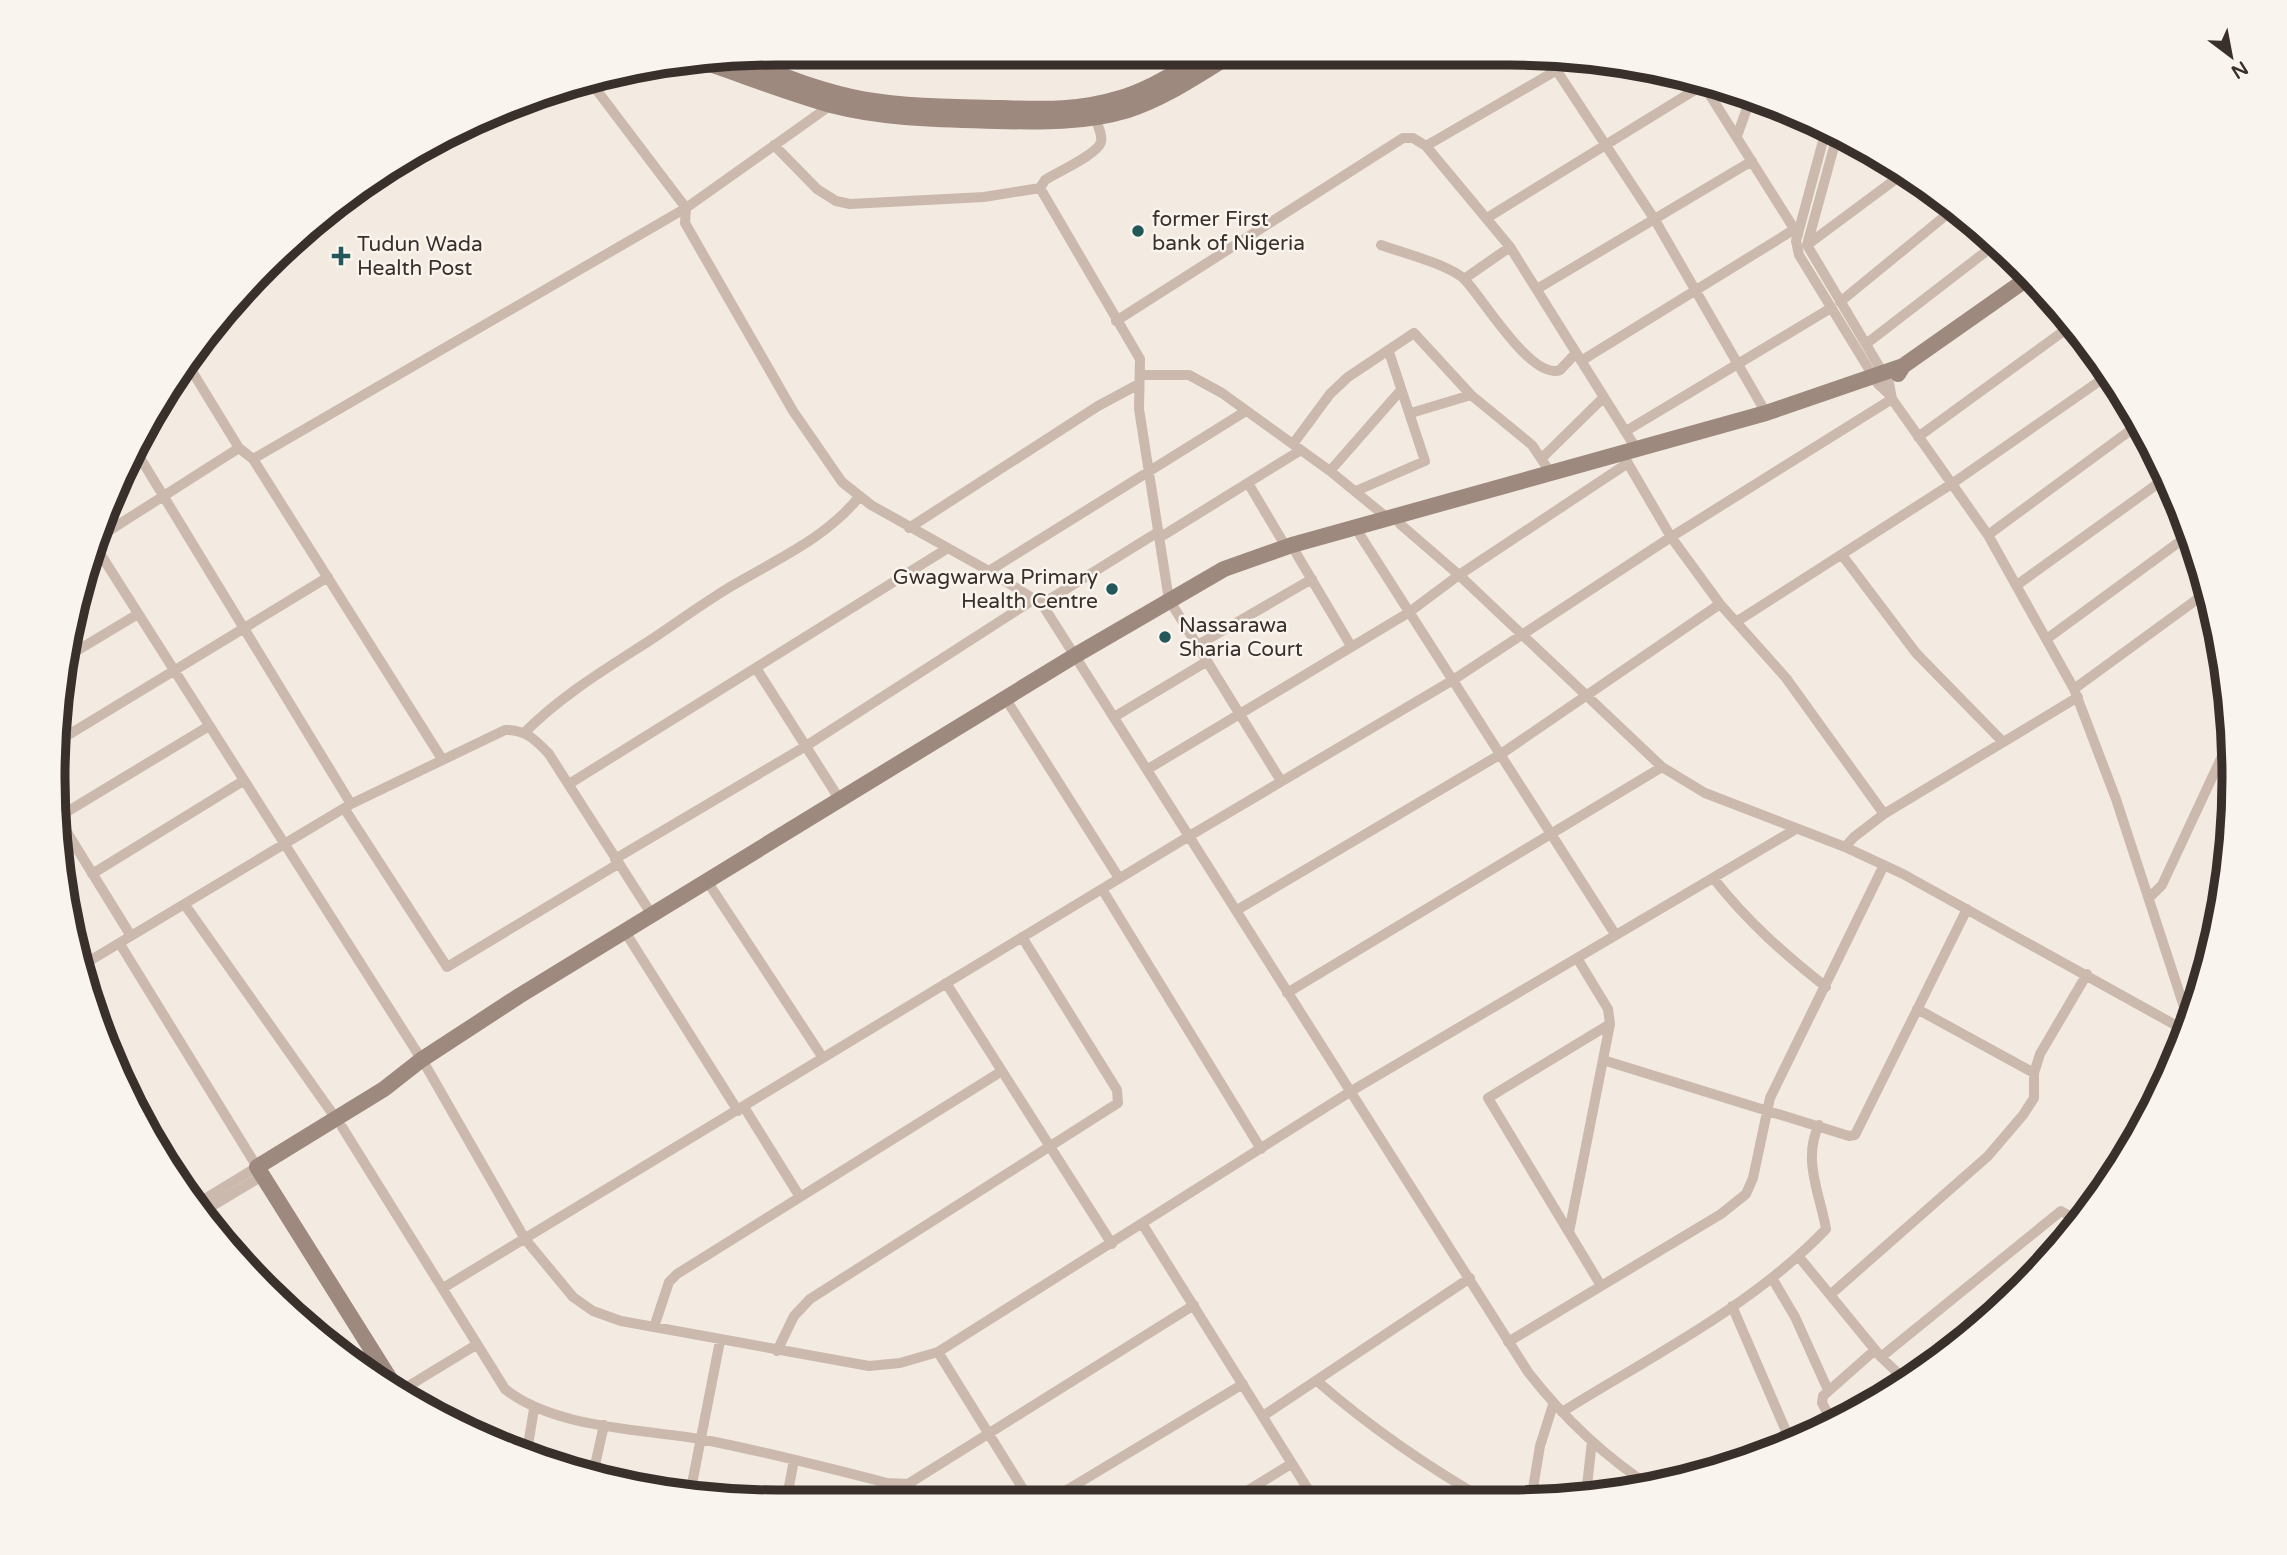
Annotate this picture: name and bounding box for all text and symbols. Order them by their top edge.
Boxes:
north arrow [2196,21,2266,91]
text: N [2227,56,2252,83]
place label: former First bank of Nigeria [1152,207,1305,256]
marker: former First bank of Nigeria [1130,223,1146,239]
place label: Tudun Wada Health Post [357,232,483,281]
marker: Tudun Wada Health Post [331,246,351,266]
place label: Gwagwarwa Primary Health Centre [893,565,1098,614]
marker: Gwagwarwa Primary Health Centre [1104,581,1120,597]
place label: Nassarawa Sharia Court [1179,613,1303,662]
marker: Nassarawa Sharia Court [1157,629,1173,645]

